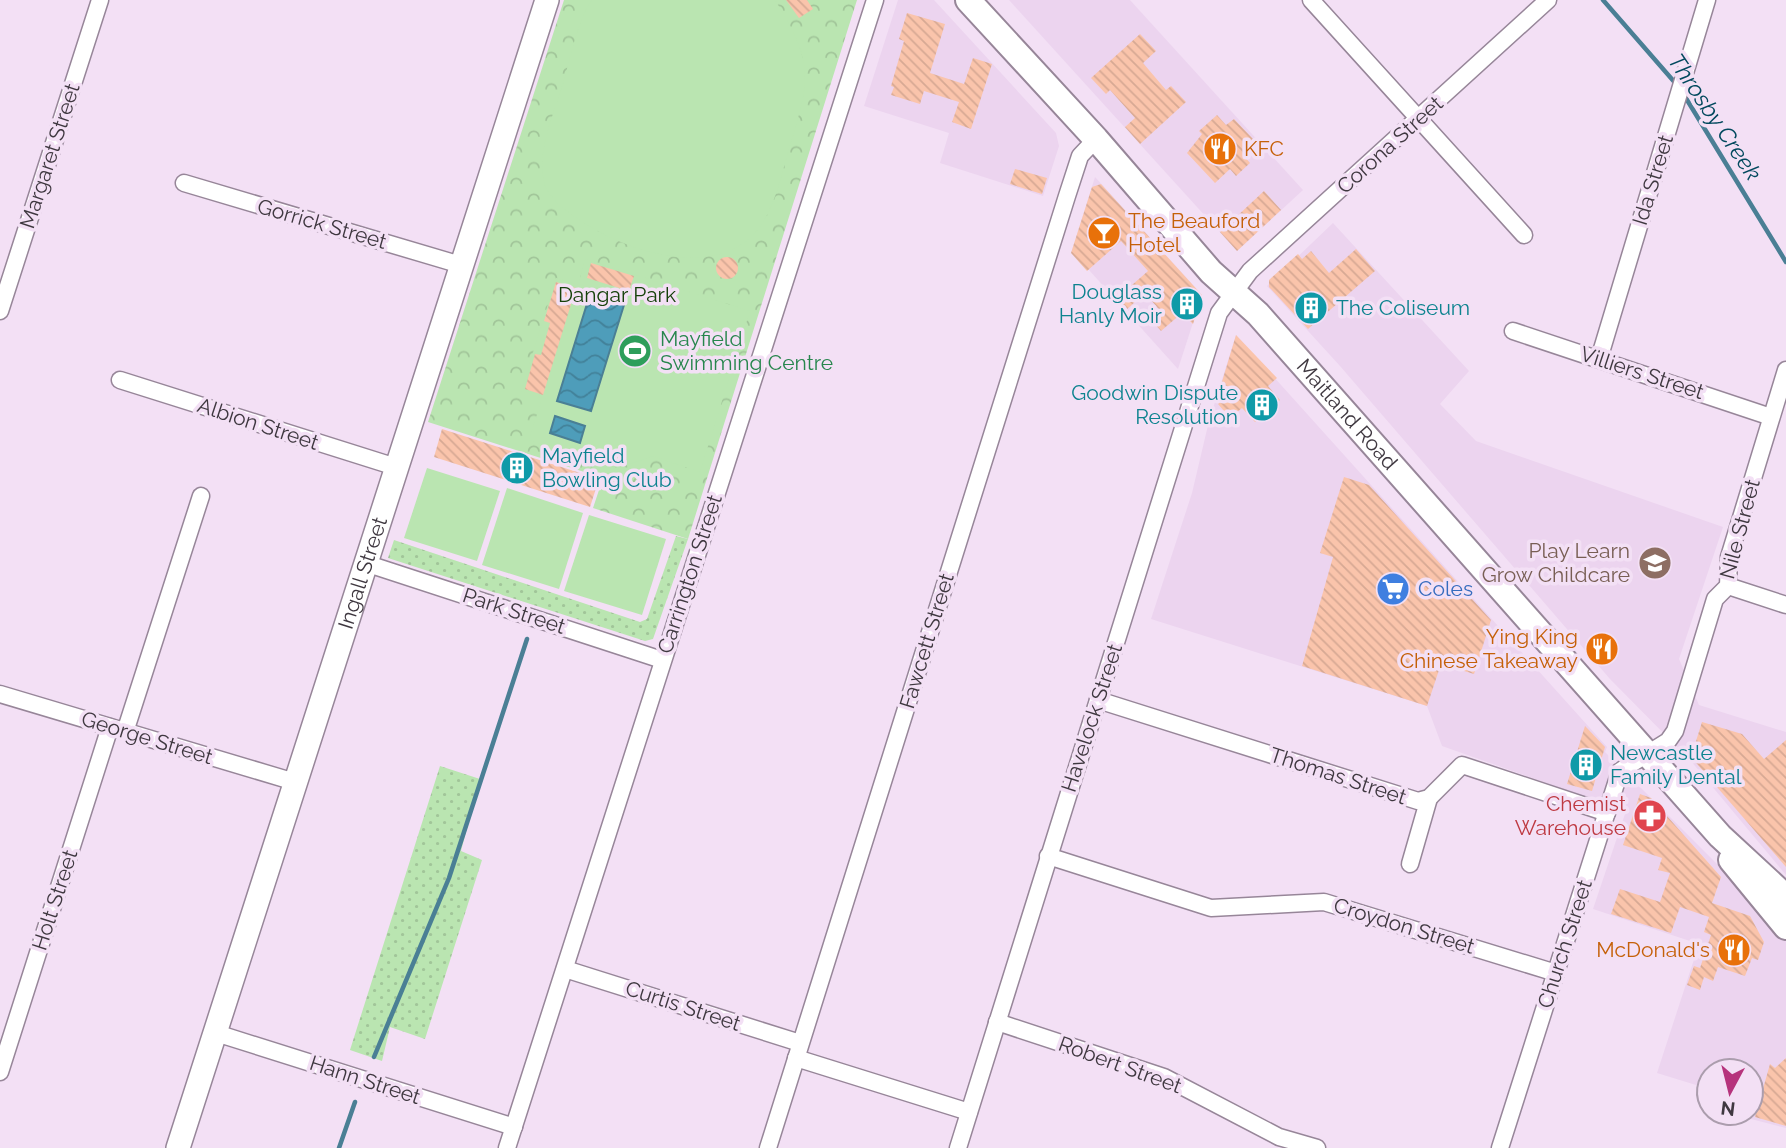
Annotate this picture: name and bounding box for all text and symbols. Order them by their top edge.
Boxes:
water label: Throsby Creek [1663,48,1768,185]
street label: Margaret Street [14,80,85,232]
street label: Corona Street [1332,91,1448,199]
restaurant icon: KFC [1201,130,1239,168]
street label: Ida Street [1627,132,1678,228]
place label: KFC [1244,136,1284,161]
street label: Gorrick Street [255,193,390,254]
place label: The Beauford Hotel [1128,208,1260,257]
bar icon: The Beauford Hotel [1085,214,1123,252]
place label: Douglass Hanly Moir [1059,279,1163,328]
park label: Dangar Park [558,282,676,307]
building icon: Douglass Hanly Moir [1168,285,1206,323]
building icon: The Coliseum [1292,289,1330,327]
place label: The Coliseum [1336,295,1470,320]
place label: Mayfield Swimming Centre [660,326,833,375]
sports icon: Mayfield Swimming Centre [616,332,654,370]
street label: Villiers Street [1577,341,1707,404]
street label: Maitland Road [1292,354,1403,475]
place label: Goodwin Dispute Resolution [1071,380,1238,429]
building icon: Goodwin Dispute Resolution [1243,386,1281,424]
street label: Albion Street [194,392,322,455]
place label: Mayfield Bowling Club [542,443,672,492]
building icon: Mayfield Bowling Club [498,449,536,487]
street label: Nile Street [1714,476,1765,582]
street label: Carrington Street [652,491,727,656]
street label: Ingall Street [333,514,392,632]
place label: Play Learn Grow Childcare [1482,538,1630,587]
school or university icon: Play Learn Grow Childcare [1636,544,1674,582]
street label: Fawcett Street [894,570,959,711]
supermarket icon: Coles [1374,570,1412,608]
place label: Coles [1418,576,1473,601]
street label: Park Street [460,582,569,639]
place label: Ying King Chinese Takeaway [1400,624,1578,673]
restaurant icon: Ying King Chinese Takeaway [1583,630,1621,668]
street label: Havelock Street [1056,641,1127,795]
street label: George Street [79,706,216,769]
place label: Newcastle Family Dental [1610,740,1742,789]
street label: Thomas Street [1267,742,1410,809]
building icon: Newcastle Family Dental [1567,746,1605,784]
place label: Chemist Warehouse [1515,791,1626,840]
pharmacy icon: Chemist Warehouse [1631,797,1669,835]
street label: Holt Street [27,846,83,953]
street label: Church Street [1532,876,1597,1011]
street label: Croydon Street [1331,892,1478,959]
restaurant icon: McDonald's [1715,931,1753,969]
place label: McDonald's [1596,937,1710,962]
street label: Curtis Street [622,975,744,1036]
street label: Robert Street [1055,1031,1185,1098]
street label: Hann Street [307,1050,424,1109]
north arrow [1695,1057,1765,1127]
text: N [1719,1097,1736,1121]

